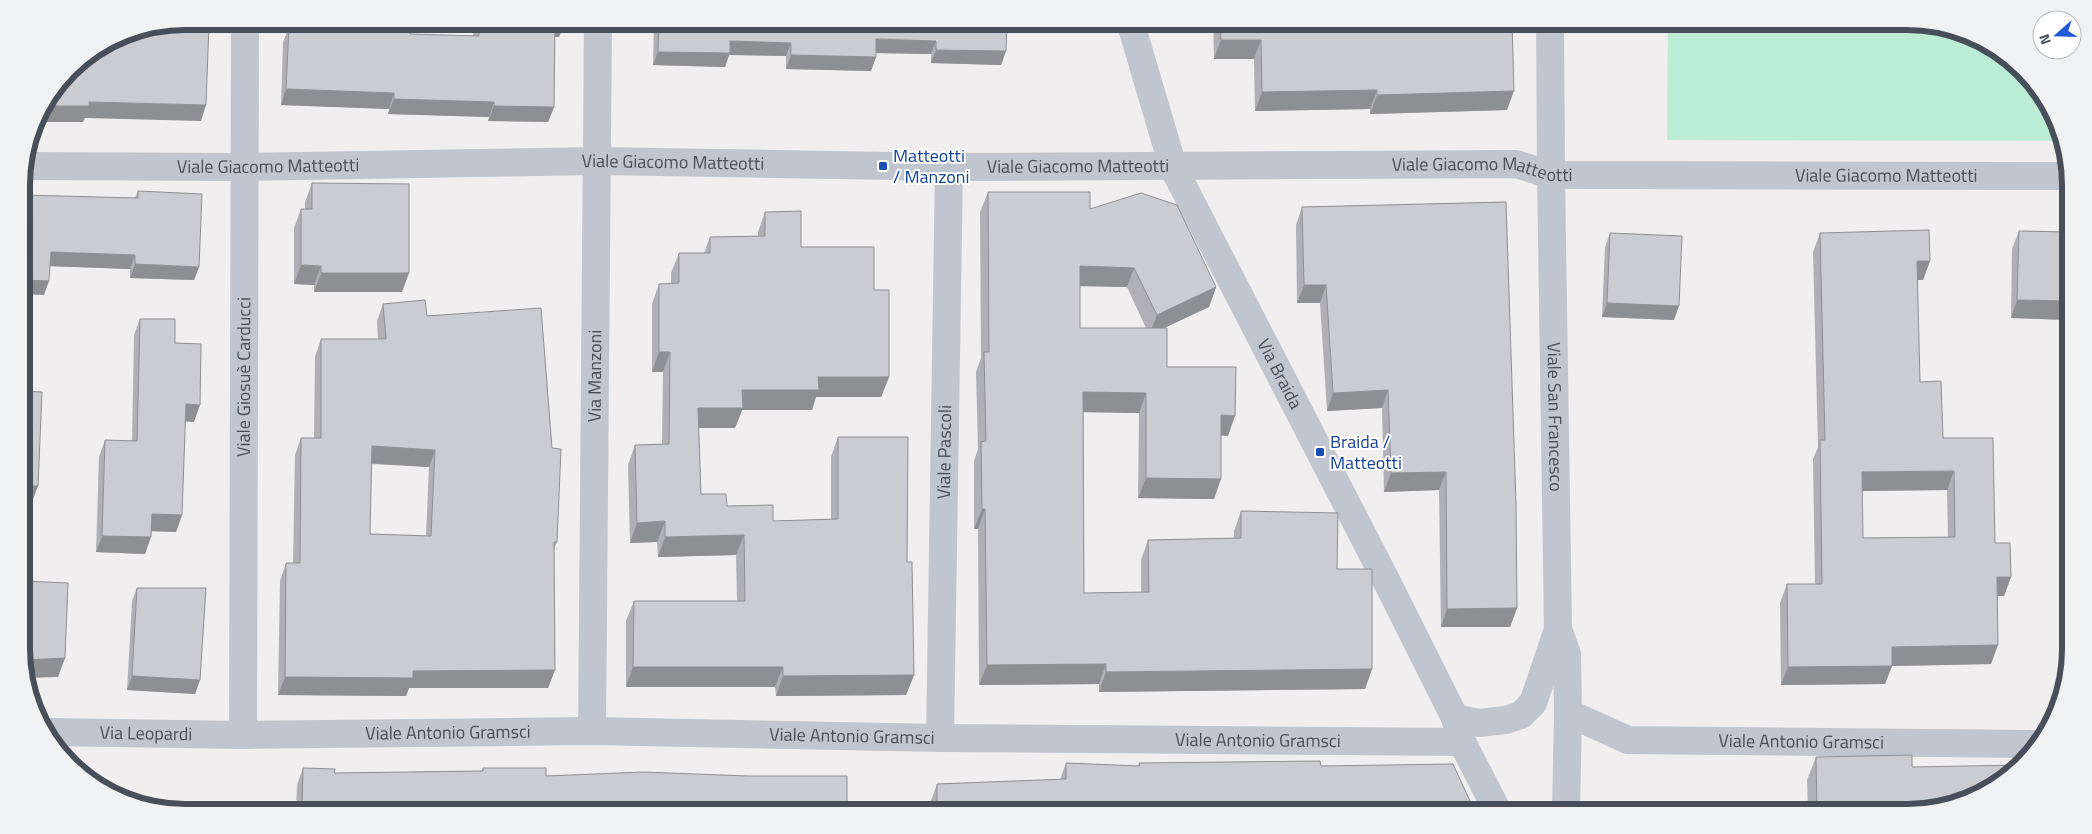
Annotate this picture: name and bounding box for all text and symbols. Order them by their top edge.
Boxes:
north arrow [2032,10,2082,60]
text: N [2033,31,2056,48]
place label: Matteotti / Manzoni [893,142,969,190]
street label: Viale Giacomo Matteotti [581,147,764,177]
street label: Viale Giacomo Matteotti [1392,150,1573,188]
street label: Viale Giacomo Matteotti [177,151,359,180]
street label: Viale Giacomo Matteotti [987,152,1169,180]
marker: Matteotti / Manzoni [877,160,889,172]
street label: Viale Giacomo Matteotti [1795,161,1977,189]
street label: Viale Giosuè Carducci [230,297,257,457]
street label: Via Manzoni [581,330,608,422]
street label: Via Braida [1251,334,1310,414]
street label: Viale San Francesco [1541,342,1570,492]
street label: Viale Pascoli [930,405,958,499]
place label: Braida / Matteotti [1330,428,1402,476]
marker: Braida / Matteotti [1314,446,1326,458]
street label: Viale Antonio Gramsci [365,718,531,747]
street label: Via Leopardi [99,719,193,747]
street label: Viale Antonio Gramsci [769,721,935,751]
street label: Viale Antonio Gramsci [1175,726,1341,754]
street label: Viale Antonio Gramsci [1718,727,1884,755]

